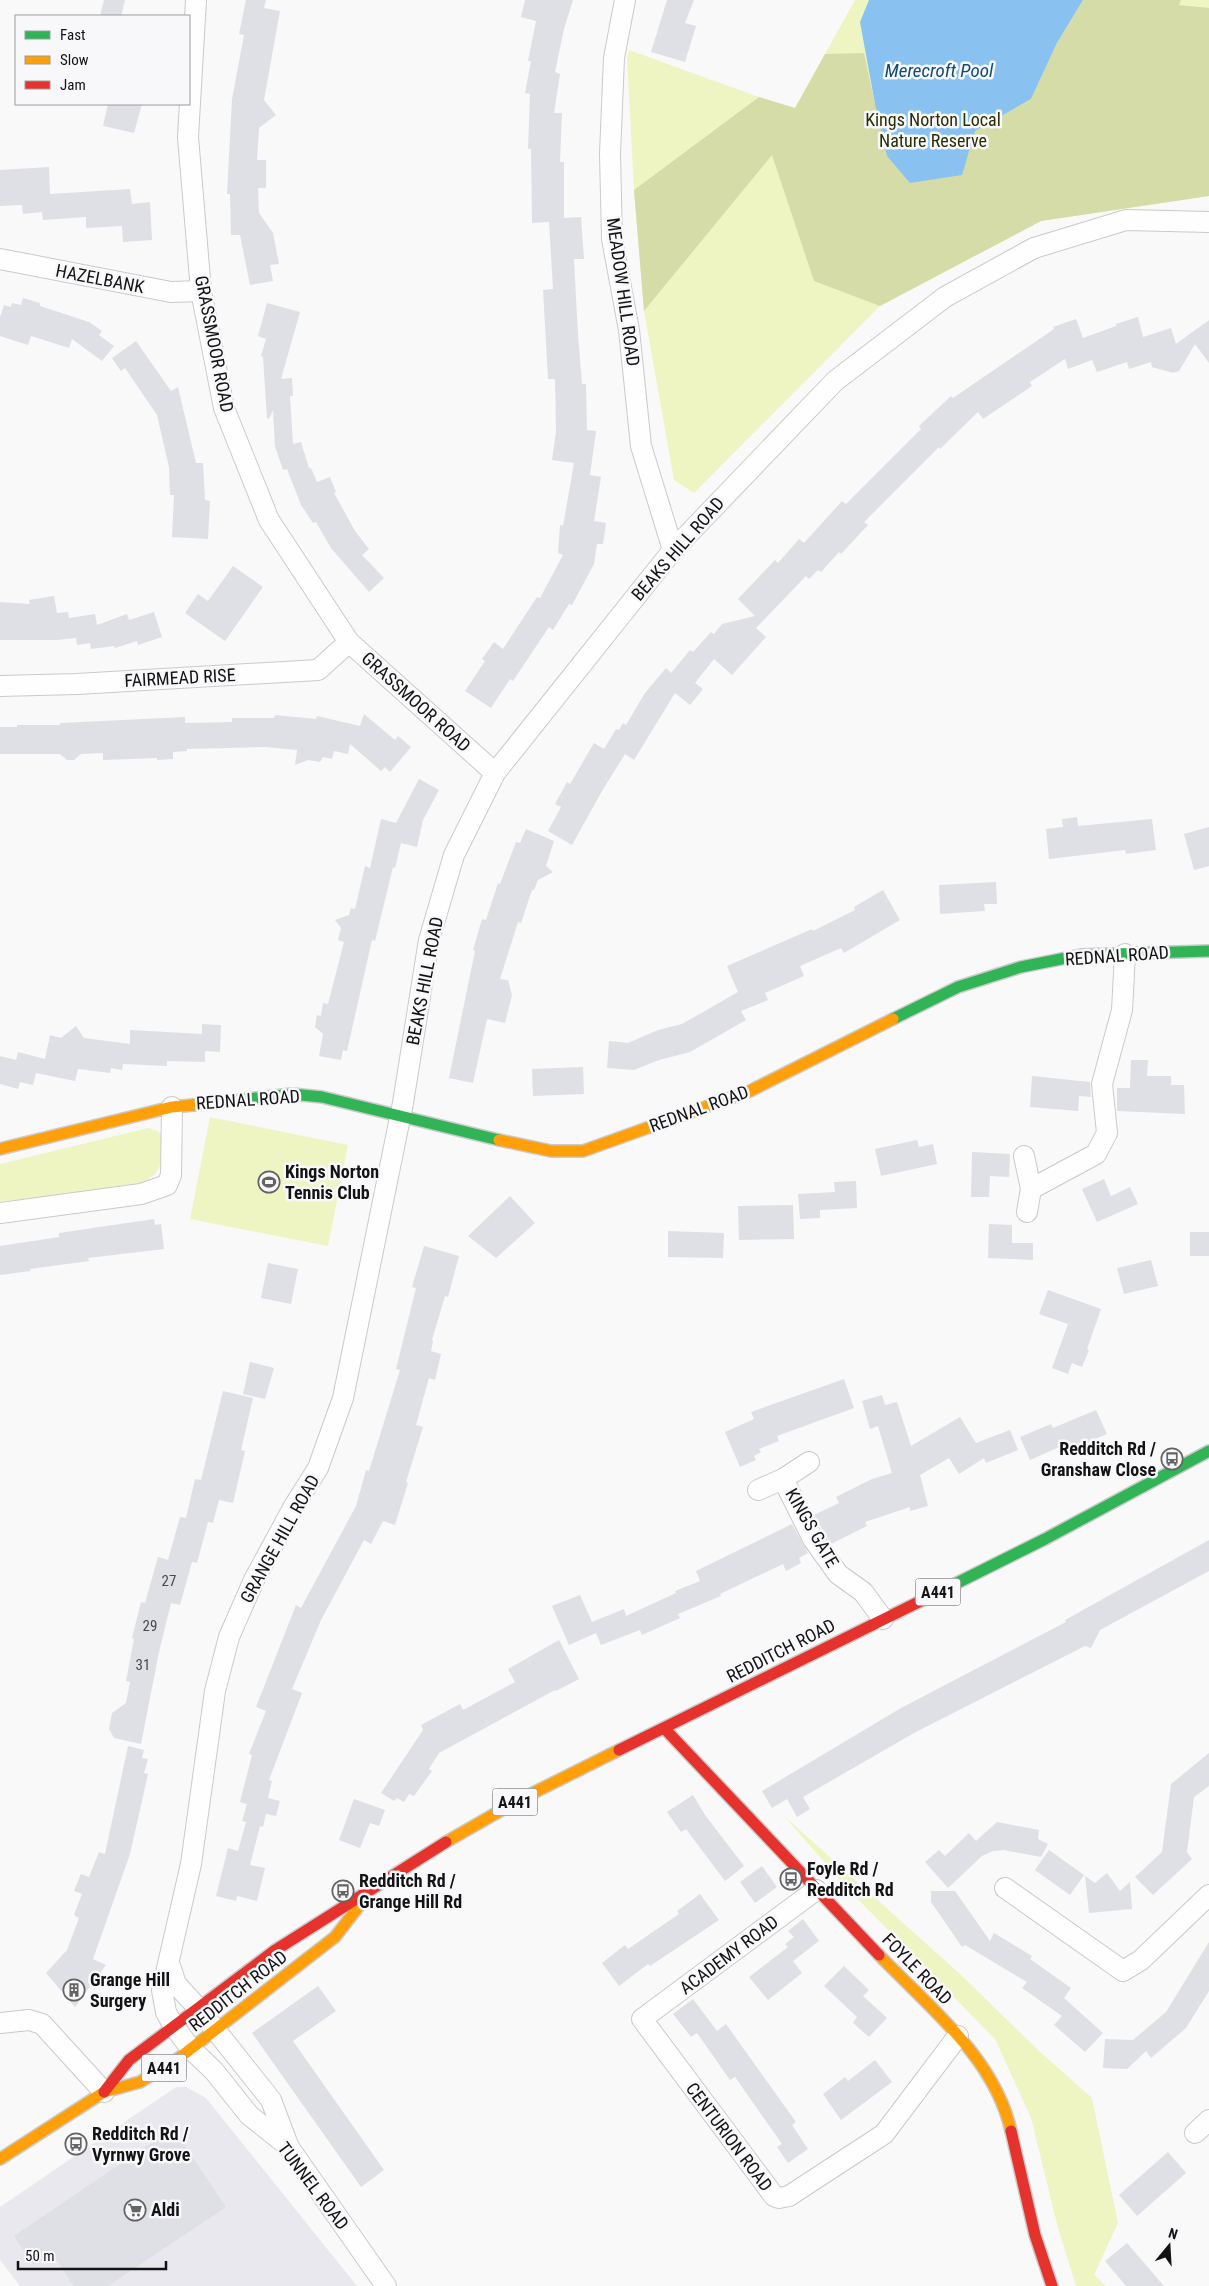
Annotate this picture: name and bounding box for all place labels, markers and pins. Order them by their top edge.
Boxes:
place label: Kings Norton Tennis Club [285,1161,379,1203]
sports icon: Kings Norton Tennis Club [257,1170,281,1194]
place label: Redditch Rd / Granshaw Close [1041,1438,1156,1480]
bus stop icon: Redditch Rd / Granshaw Close [1160,1447,1184,1471]
place label: Foyle Rd / Redditch Rd [807,1858,894,1900]
bus stop icon: Foyle Rd / Redditch Rd [779,1867,803,1891]
place label: Redditch Rd / Grange Hill Rd [359,1870,462,1912]
bus stop icon: Redditch Rd / Grange Hill Rd [331,1879,355,1903]
place label: Grange Hill Surgery [90,1969,170,2011]
building icon: Grange Hill Surgery [62,1978,86,2002]
place label: Redditch Rd / Vyrnwy Grove [92,2123,191,2165]
bus stop icon: Redditch Rd / Vyrnwy Grove [64,2132,88,2156]
supermarket icon: Aldi [123,2198,147,2222]
place label: Aldi [151,2199,180,2220]

